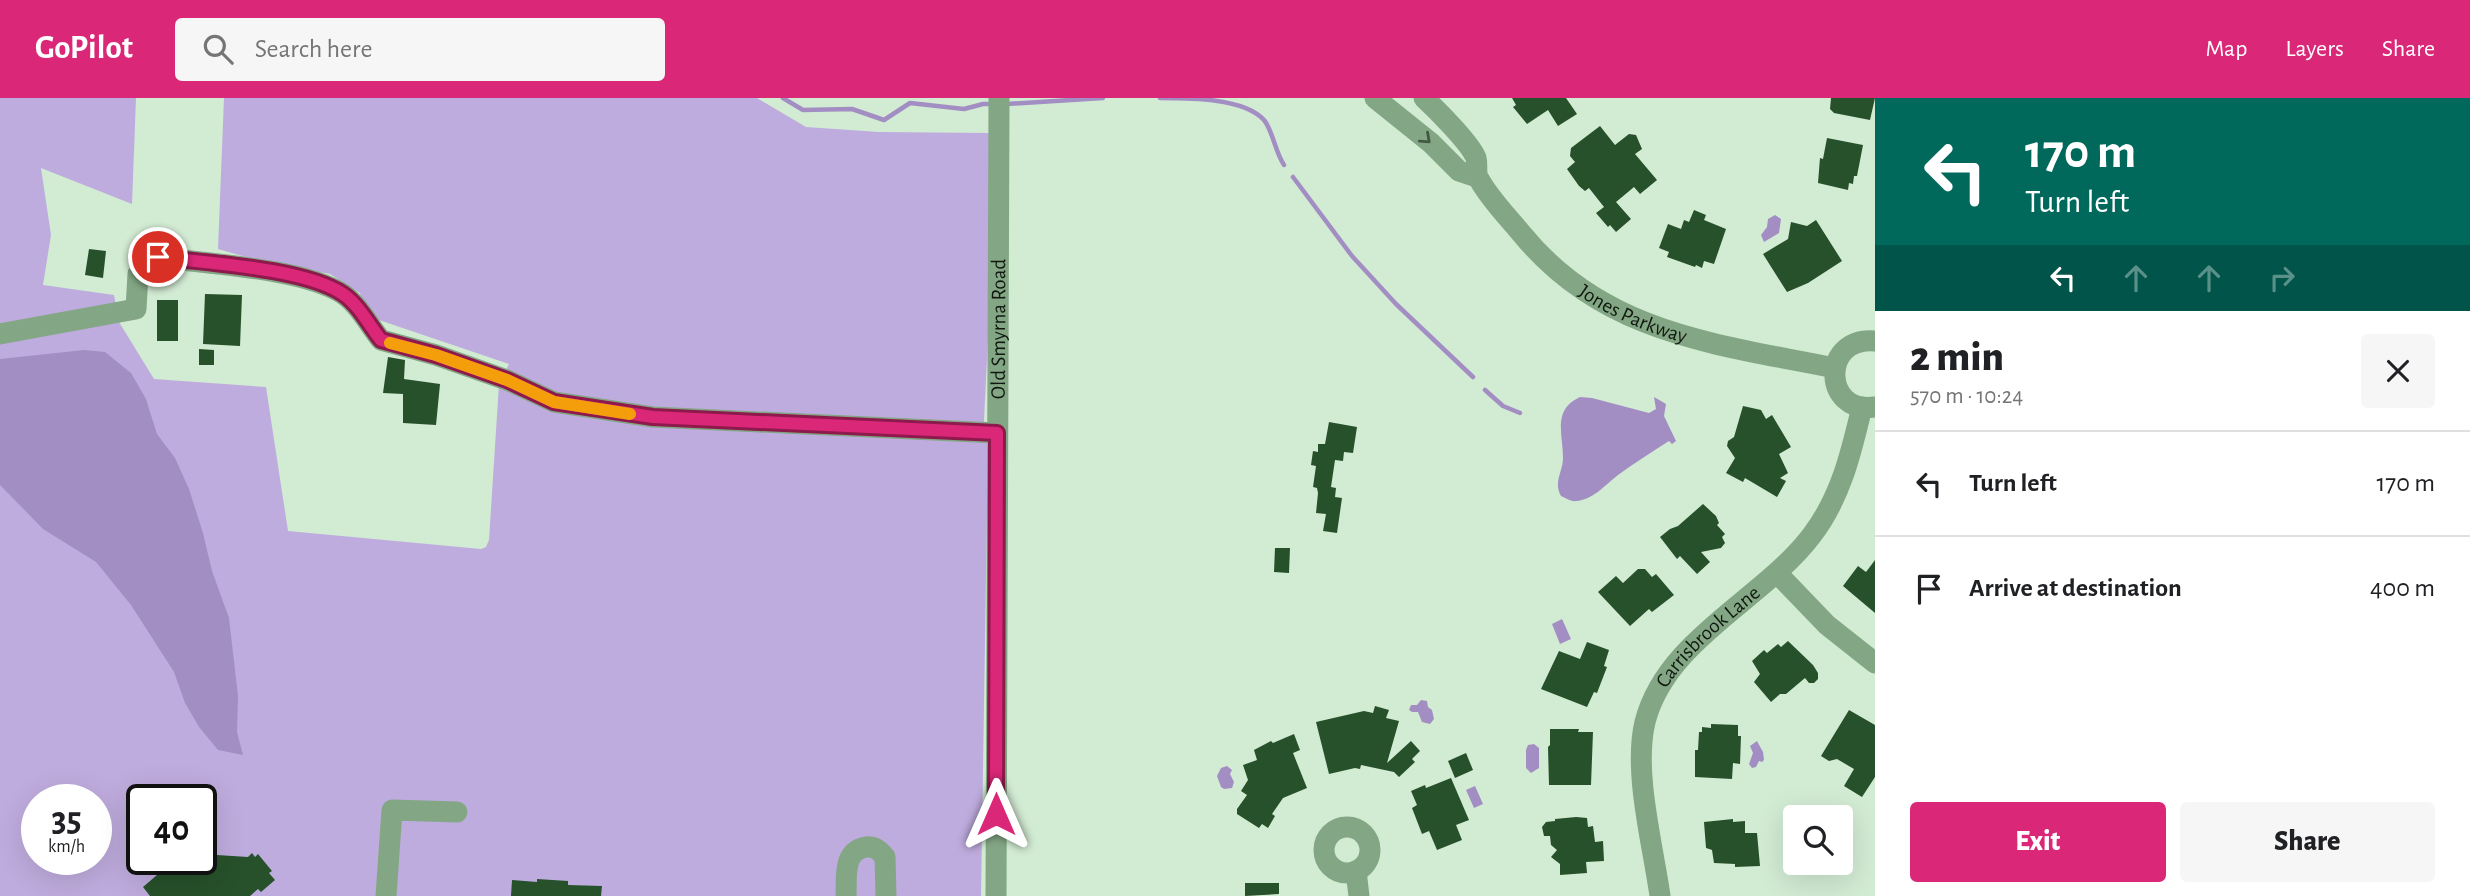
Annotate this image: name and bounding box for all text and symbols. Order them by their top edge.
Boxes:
search box [175,18,665,81]
icon: search [199,30,237,68]
text: GoPilot [35,32,133,65]
text: Search here [255,36,372,62]
text: Map [2205,37,2247,61]
text: Layers [2285,37,2344,61]
text: Share [2382,37,2435,61]
icon: left [1910,126,2001,217]
text: 170 m [2025,128,2136,177]
one-way arrow [1418,131,1431,143]
text: Turn left [2025,186,2129,218]
pin [128,227,188,287]
icon: arrive [139,238,177,276]
street label: Old Smyrna Road [987,259,1009,399]
icon: left [2044,259,2082,297]
icon: ahead [2117,259,2155,297]
icon: ahead [2190,259,2228,297]
icon: right [2263,259,2301,297]
street label: Jones Parkway [1575,280,1690,347]
button: close [2361,334,2435,408]
text: 2 min [1910,336,2004,378]
text: 570 m · 10:24 [1910,385,2023,408]
icon: left [1910,465,1948,503]
text: Turn left [1969,470,2057,496]
text: 170 m [2376,470,2435,496]
icon: arrive [1910,570,1948,608]
text: Arrive at destination [1969,575,2182,601]
text: 400 m [2370,575,2435,601]
street label: Carrisbrook Lane [1652,581,1764,691]
position arrow [959,777,1033,851]
speed limit sign: 40 [126,784,217,875]
button: Exit [1910,802,2166,882]
button: Share [2180,802,2435,882]
text: 35 [51,803,82,838]
map controls [1783,805,1853,875]
button: search [1783,805,1853,875]
text: km/h [48,838,85,856]

